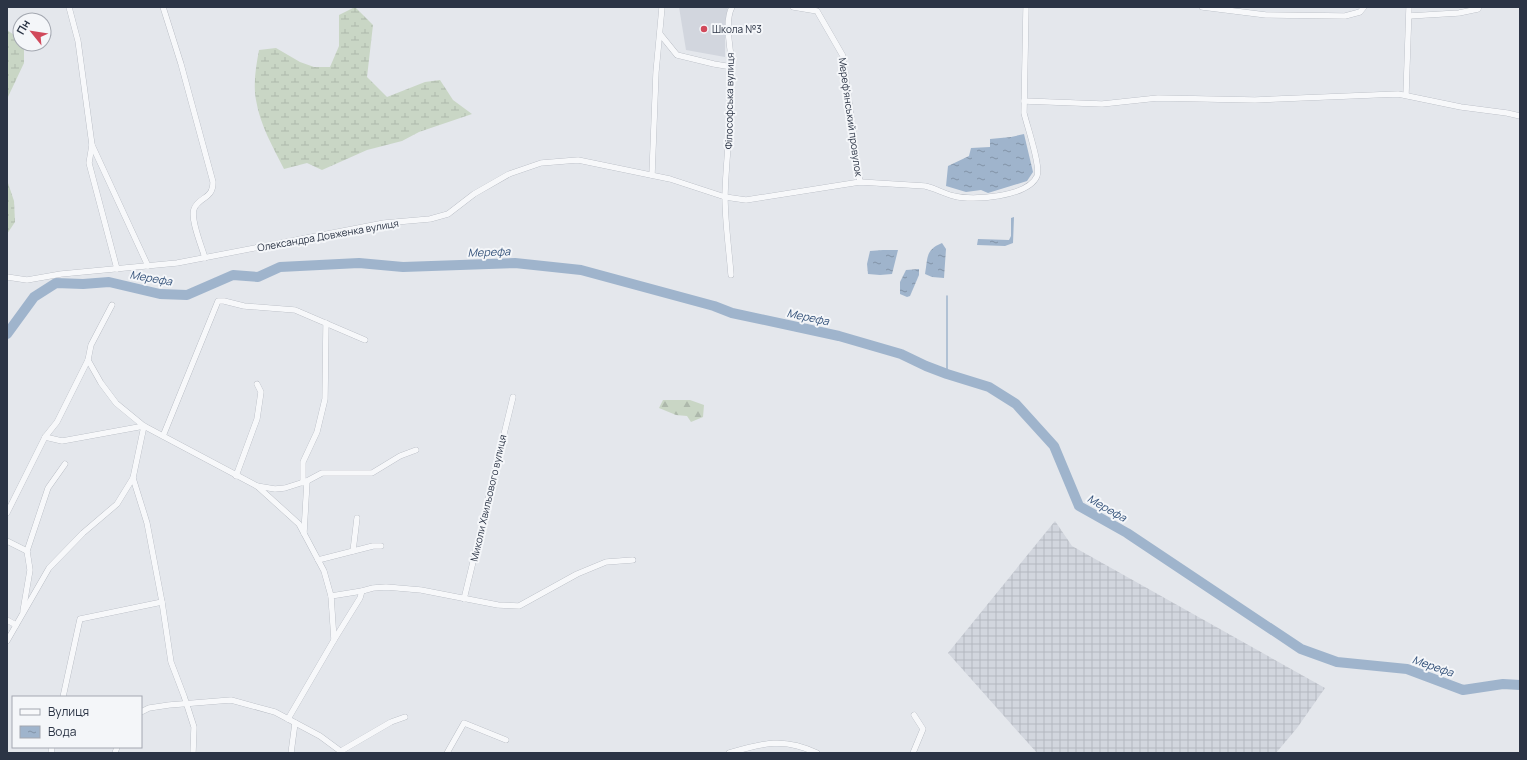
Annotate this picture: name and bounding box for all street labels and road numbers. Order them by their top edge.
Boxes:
street label: Філософська вулиця [721,53,737,149]
street label: Мереф'янський провулок [836,57,866,178]
street label: Олександра Довженка вулиця [256,216,400,254]
street label: Миколи Хвильового вулиця [467,433,509,563]

